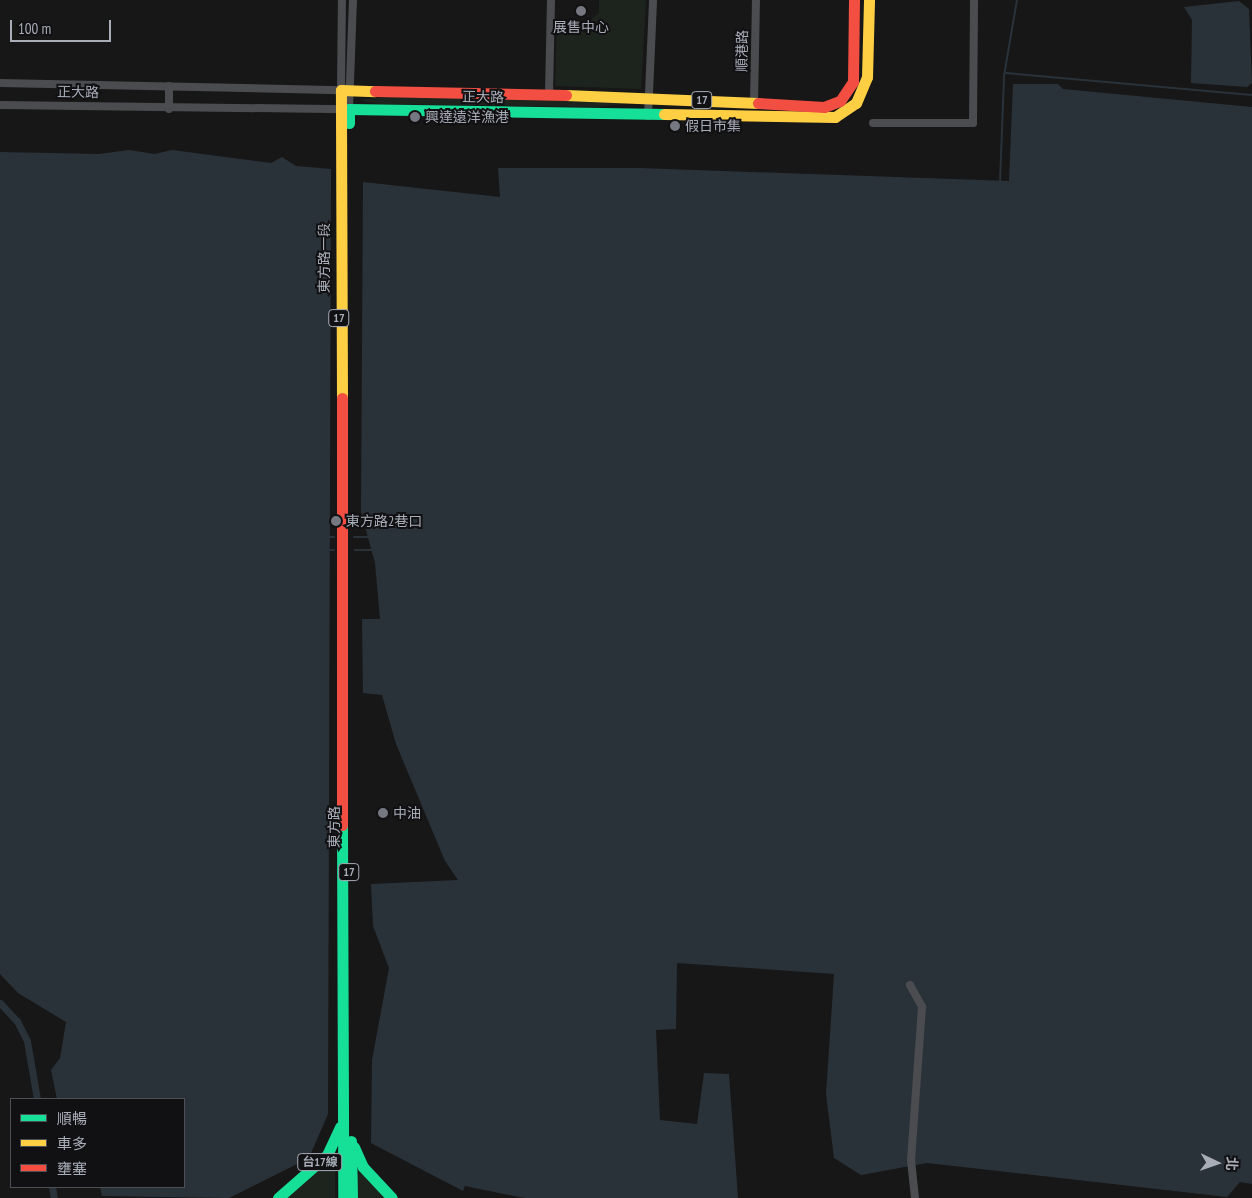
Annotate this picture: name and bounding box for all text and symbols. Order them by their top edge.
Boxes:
marker: 展售中心 [575,5,587,17]
scale bar [12,10,114,42]
text: 100 m [18,19,51,38]
place label: 展售中心 [553,19,609,35]
street label: 順港路 [733,30,751,72]
street label: 正大路 [57,83,99,101]
street label: 正大路 [462,88,504,106]
road number: 17 [691,90,713,110]
place label: 興達遠洋漁港 [425,109,509,125]
marker: 興達遠洋漁港 [409,111,421,123]
place label: 假日市集 [685,118,741,134]
marker: 假日市集 [669,120,681,132]
street label: 東方路一段 [316,223,332,293]
road number: 17 [328,308,350,328]
place label: 東方路2巷口 [346,513,422,529]
marker: 東方路2巷口 [330,515,342,527]
place label: 中油 [393,805,421,821]
street label: 東方路 [326,806,342,848]
marker: 中油 [377,807,389,819]
road number: 17 [338,862,360,882]
legend [10,1098,185,1188]
text: 順暢 [57,1109,87,1128]
text: 車多 [57,1134,87,1153]
north arrow [1192,1138,1242,1188]
road number: 台17線 [296,1152,344,1172]
text: 北 [1223,1156,1241,1171]
text: 壅塞 [57,1159,87,1178]

